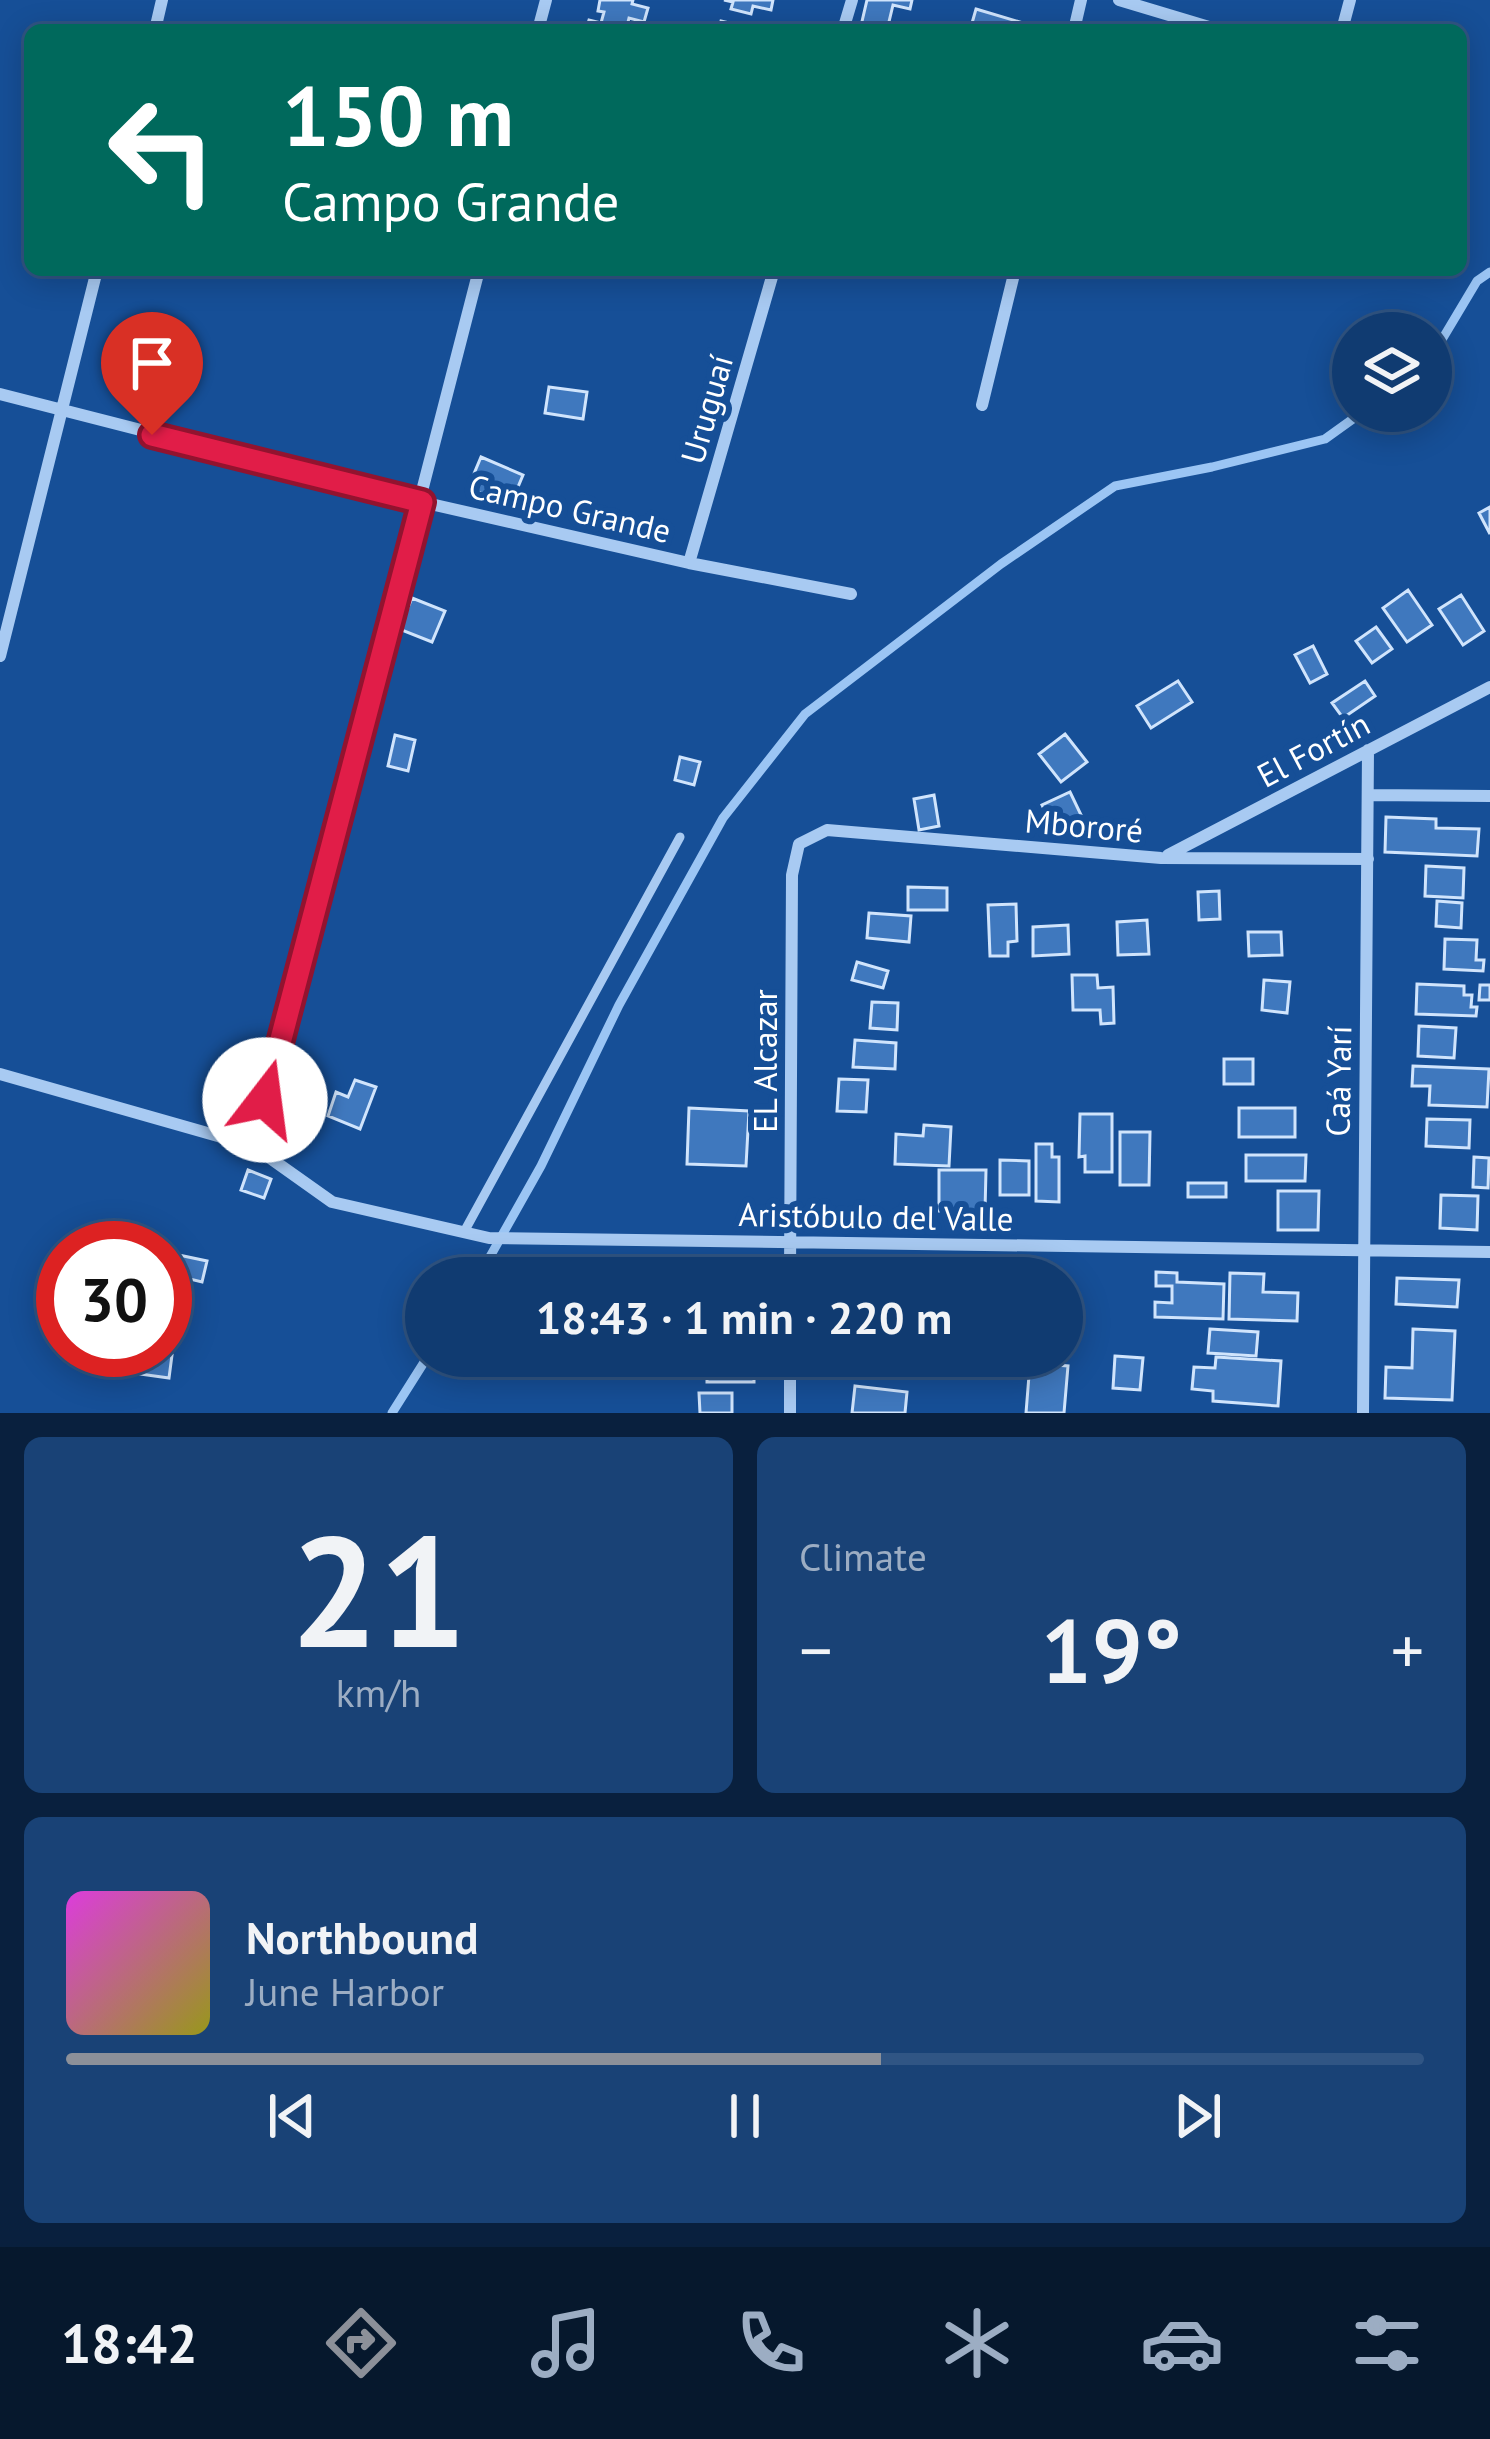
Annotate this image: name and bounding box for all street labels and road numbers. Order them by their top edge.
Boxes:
street label: Uruguaí [670,349,742,468]
street label: Campo Grande [465,464,675,552]
street label: El Fortín [1249,702,1377,796]
street label: Mbororé [1023,798,1145,852]
street label: EL Alcazar [743,989,786,1133]
street label: Caá Yarí [1316,1025,1360,1137]
street label: Aristóbulo del Valle [738,1192,1014,1240]

